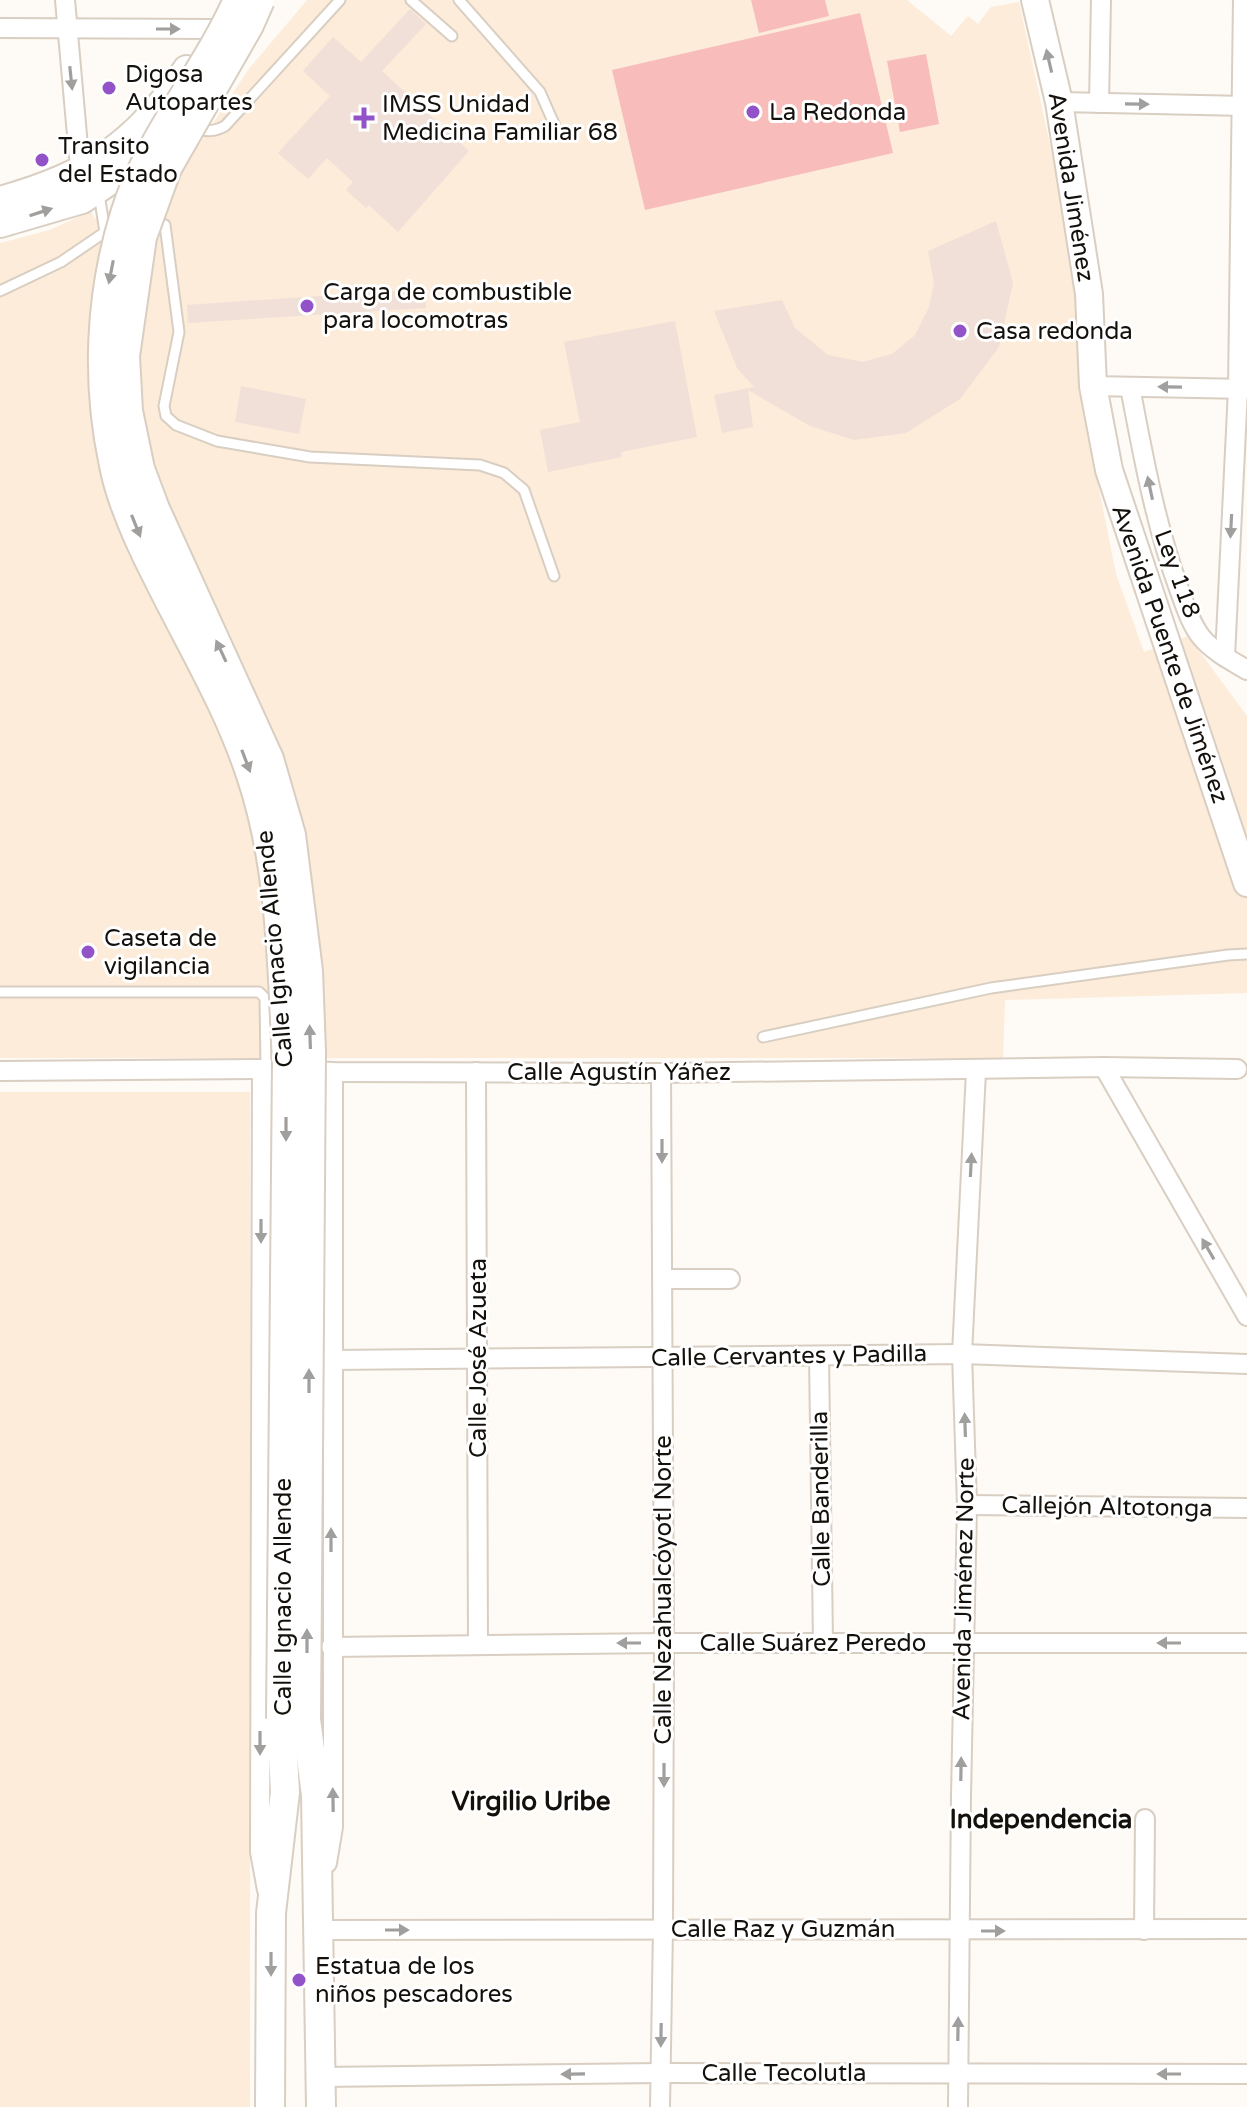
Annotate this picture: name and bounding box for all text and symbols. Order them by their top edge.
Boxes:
one-way arrow [156,23,181,35]
one-way arrow [1043,49,1055,74]
place label: Digosa Autopartes [125,60,253,117]
one-way arrow [65,66,78,91]
marker: Digosa Autopartes [100,79,118,97]
place label: IMSS Unidad Medicina Familiar 68 [382,90,618,147]
street label: Avenida Jiménez [1042,90,1100,284]
place label: La Redonda [769,98,906,127]
one-way arrow [1125,98,1150,110]
marker: La Redonda [744,103,762,121]
marker: IMSS Unidad Medicina Familiar 68 [353,107,375,129]
place label: Transito del Estado [58,132,178,189]
marker: Transito del Estado [33,151,51,169]
one-way arrow [30,205,54,218]
one-way arrow [104,259,117,284]
place label: Carga de combustible para locomotras [323,278,572,335]
marker: Carga de combustible para locomotras [298,297,316,315]
place label: Casa redonda [976,317,1133,346]
marker: Casa redonda [951,322,969,340]
one-way arrow [1157,381,1182,394]
one-way arrow [1143,475,1155,500]
street label: Avenida Puente de Jiménez [1105,501,1235,807]
one-way arrow [129,514,142,538]
one-way arrow [1224,514,1237,539]
street label: Ley 118 [1148,526,1206,622]
one-way arrow [214,640,228,663]
one-way arrow [240,749,253,773]
street label: Calle Ignacio Allende [250,829,300,1069]
place label: Caseta de vigilancia [104,924,217,981]
marker: Caseta de vigilancia [79,943,97,961]
one-way arrow [304,1024,317,1049]
street label: Calle Agustín Yáñez [507,1058,731,1087]
one-way arrow [280,1117,292,1142]
one-way arrow [656,1139,668,1164]
one-way arrow [965,1152,978,1177]
one-way arrow [255,1219,267,1244]
one-way arrow [1201,1237,1215,1260]
street label: Calle José Azueta [464,1258,493,1458]
street label: Calle Cervantes y Padilla [651,1339,927,1373]
one-way arrow [302,1368,315,1393]
street label: Calle Banderilla [805,1411,837,1587]
one-way arrow [958,1412,971,1437]
street label: Calle Nezahualcóyotl Norte [649,1435,678,1745]
street label: Avenida Jiménez Norte [947,1457,981,1721]
street label: Calle Ignacio Allende [269,1478,298,1716]
street label: Callejón Altotonga [1001,1491,1213,1523]
one-way arrow [325,1527,337,1552]
one-way arrow [301,1628,313,1653]
street label: Calle Suárez Peredo [700,1629,926,1658]
one-way arrow [616,1637,641,1649]
one-way arrow [1156,1637,1181,1649]
one-way arrow [254,1731,266,1756]
one-way arrow [955,1756,968,1781]
one-way arrow [657,1763,670,1788]
district label: Virgilio Uribe [451,1786,611,1817]
one-way arrow [327,1787,339,1812]
district label: Independencia [950,1804,1132,1835]
street label: Calle Raz y Guzmán [671,1915,895,1944]
one-way arrow [385,1924,410,1936]
one-way arrow [981,1925,1006,1937]
one-way arrow [265,1952,277,1977]
place label: Estatua de los niños pescadores [315,1952,513,2009]
marker: Estatua de los niños pescadores [290,1971,308,1989]
one-way arrow [952,2016,964,2041]
one-way arrow [655,2023,667,2048]
street label: Calle Tecolutla [701,2059,867,2088]
one-way arrow [560,2068,585,2080]
one-way arrow [1156,2068,1181,2080]

